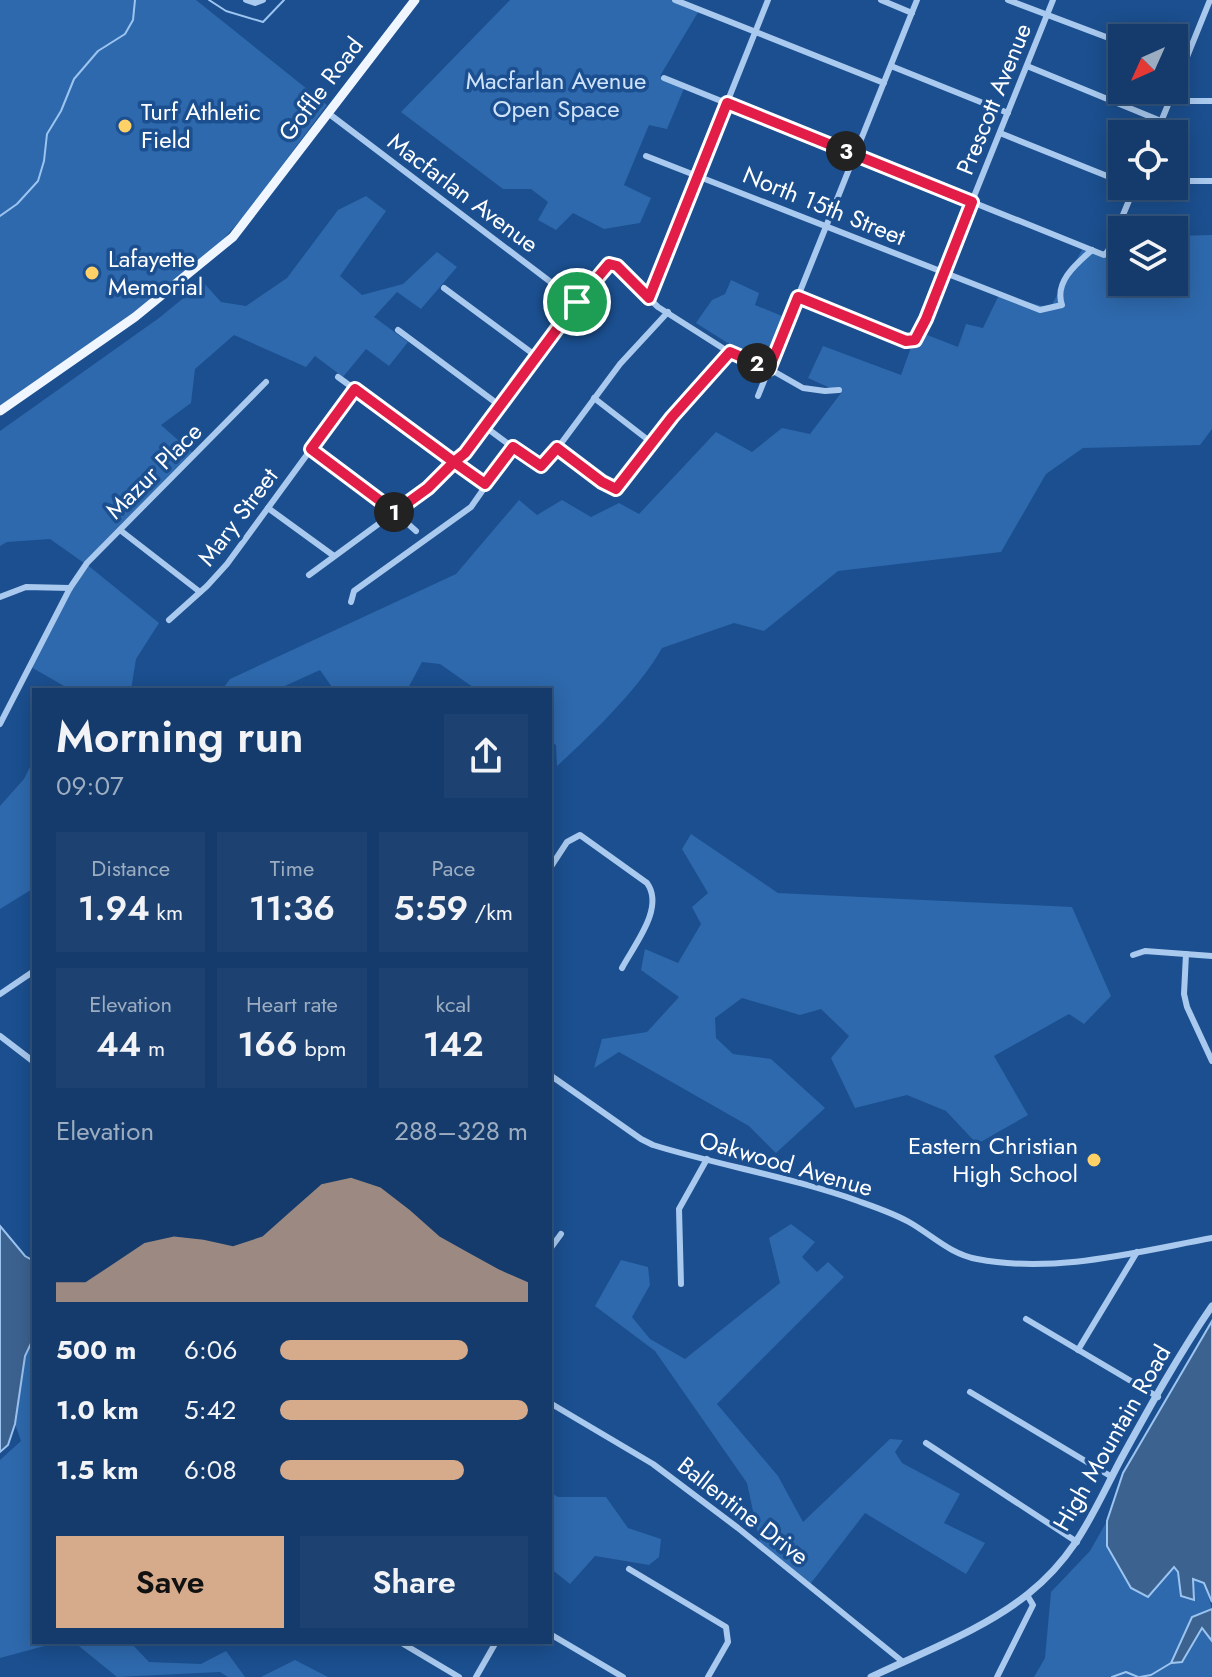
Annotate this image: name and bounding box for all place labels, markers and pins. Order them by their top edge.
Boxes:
place label: Turf Athletic Field [141,94,261,157]
marker: Turf Athletic Field [116,117,134,135]
pin: 3 [826,131,866,171]
place label: Lafayette Memorial [108,241,203,304]
marker: Lafayette Memorial [83,264,101,282]
pin [543,268,611,336]
pin: 2 [737,343,777,383]
pin: 1 [374,492,414,532]
place label: Eastern Christian High School [908,1128,1078,1191]
marker: Eastern Christian High School [1085,1151,1103,1169]

